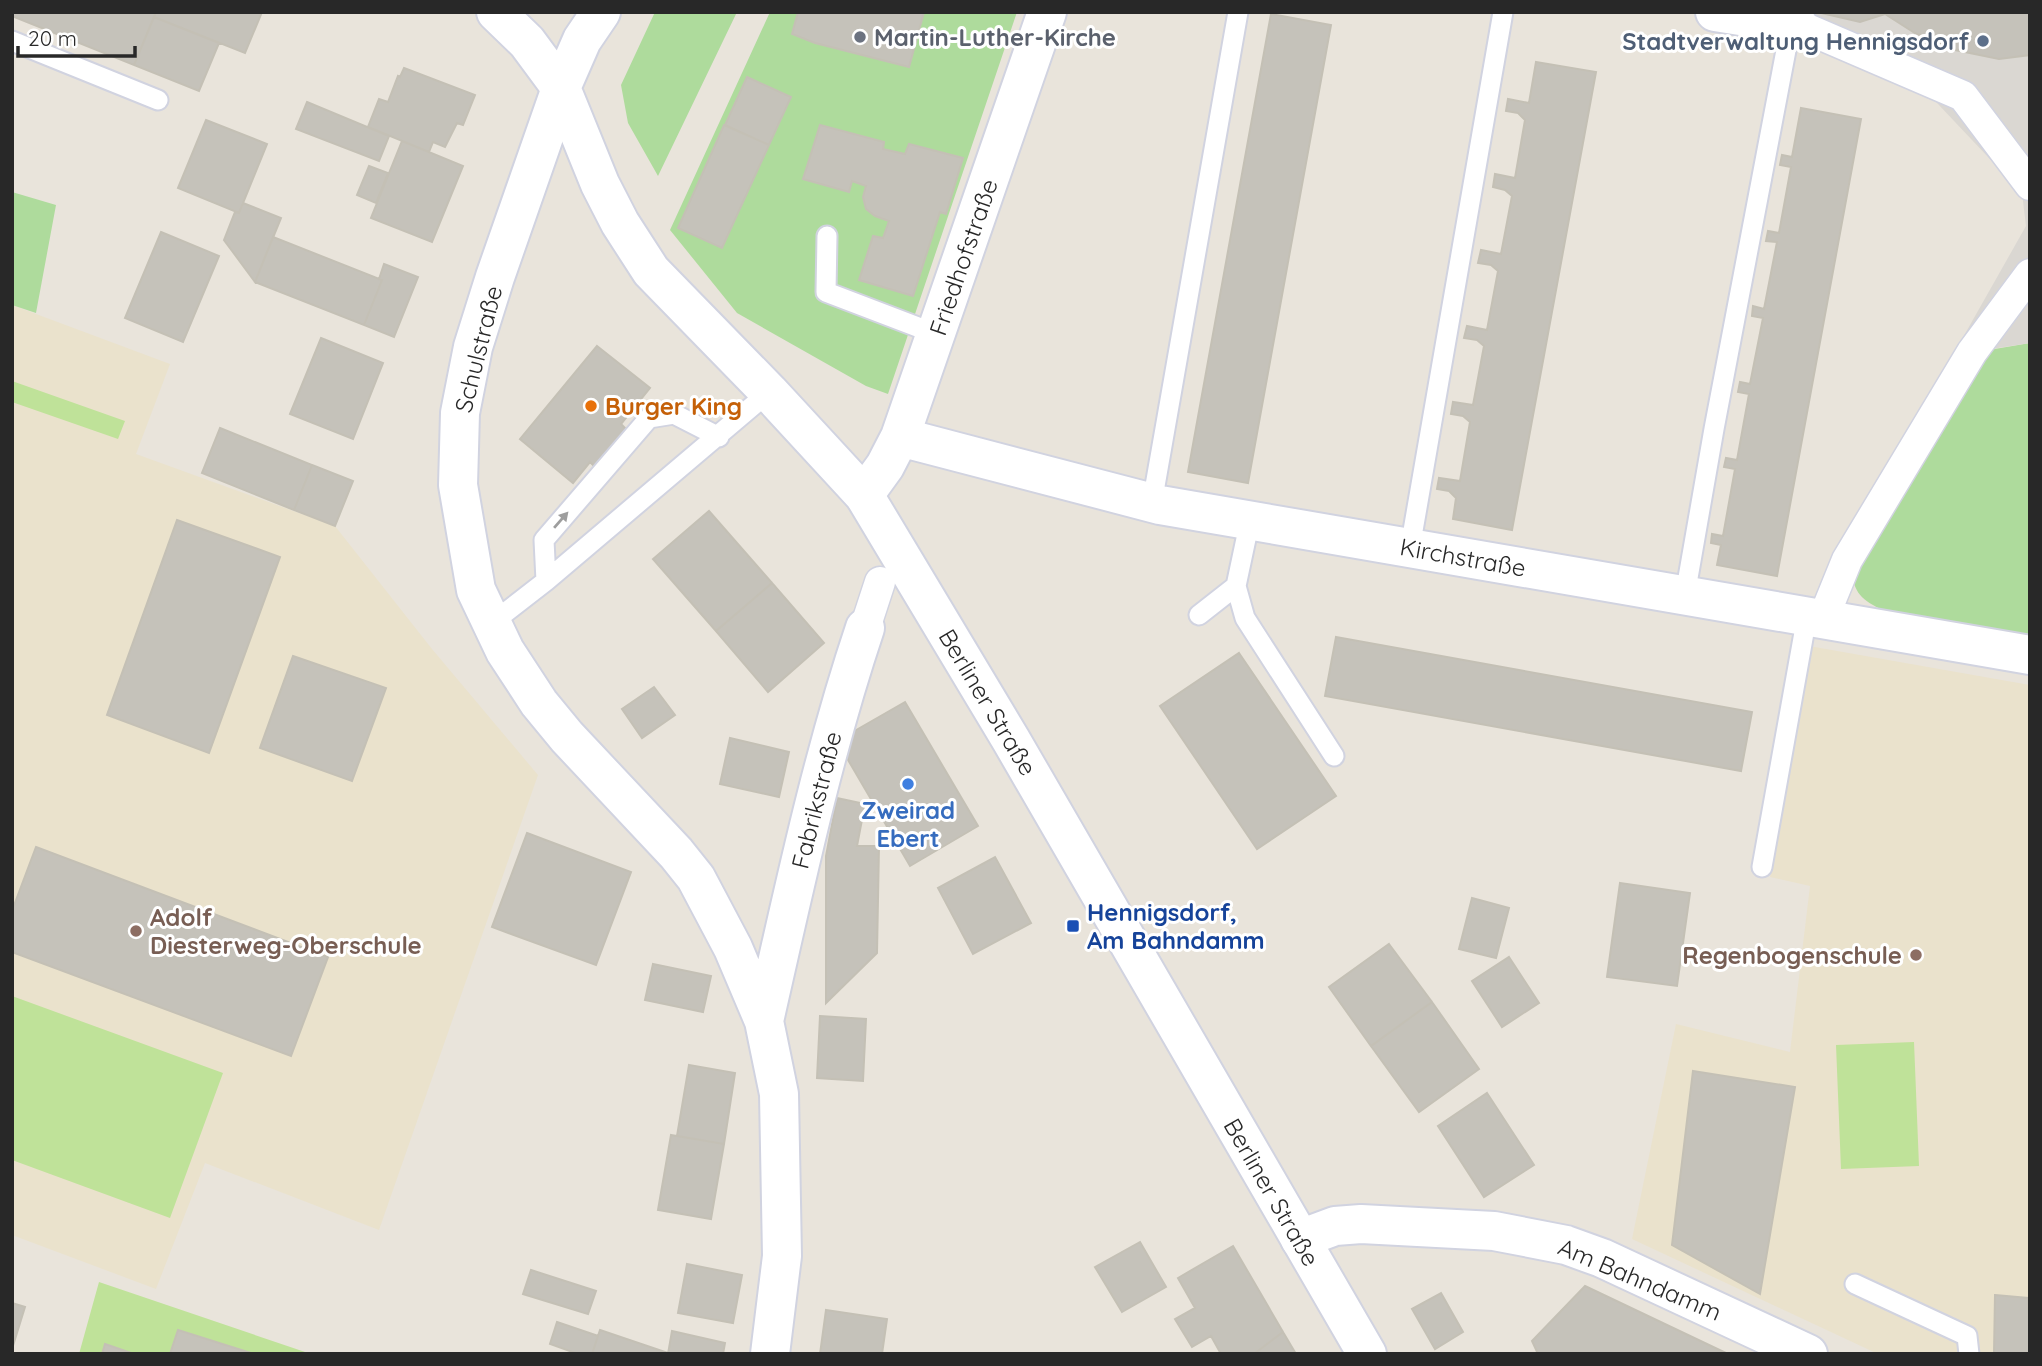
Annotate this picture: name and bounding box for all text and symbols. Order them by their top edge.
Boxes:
scale bar [18,14,135,58]
place label: Martin-Luther-Kirche [874,22,1116,52]
text: 20 m [28,25,77,51]
place label: Stadtverwaltung Hennigsdorf [1622,26,1970,56]
marker: Martin-Luther-Kirche [852,29,868,45]
marker: Stadtverwaltung Hennigsdorf [1975,33,1991,49]
street label: Friedhofstraße [922,175,1004,339]
street label: Schulstraße [448,282,508,416]
place label: Burger King [605,391,742,421]
marker: Burger King [583,398,599,414]
one-way arrow [553,511,568,528]
street label: Kirchstraße [1398,531,1528,583]
street label: Berliner Straße [933,623,1043,781]
street label: Fabrikstraße [784,728,848,872]
marker: Zweirad Ebert [900,776,916,792]
place label: Zweirad Ebert [861,795,955,853]
place label: Hennigsdorf, Am Bahndamm [1087,897,1265,955]
place label: Adolf Diesterweg-Oberschule [150,902,422,960]
marker: Hennigsdorf, Am Bahndamm [1065,918,1081,934]
marker: Adolf Diesterweg-Oberschule [128,923,144,939]
place label: Regenbogenschule [1682,940,1902,970]
marker: Regenbogenschule [1908,947,1924,963]
street label: Berliner Straße [1218,1113,1326,1271]
street label: Am Bahndamm [1554,1231,1726,1327]

